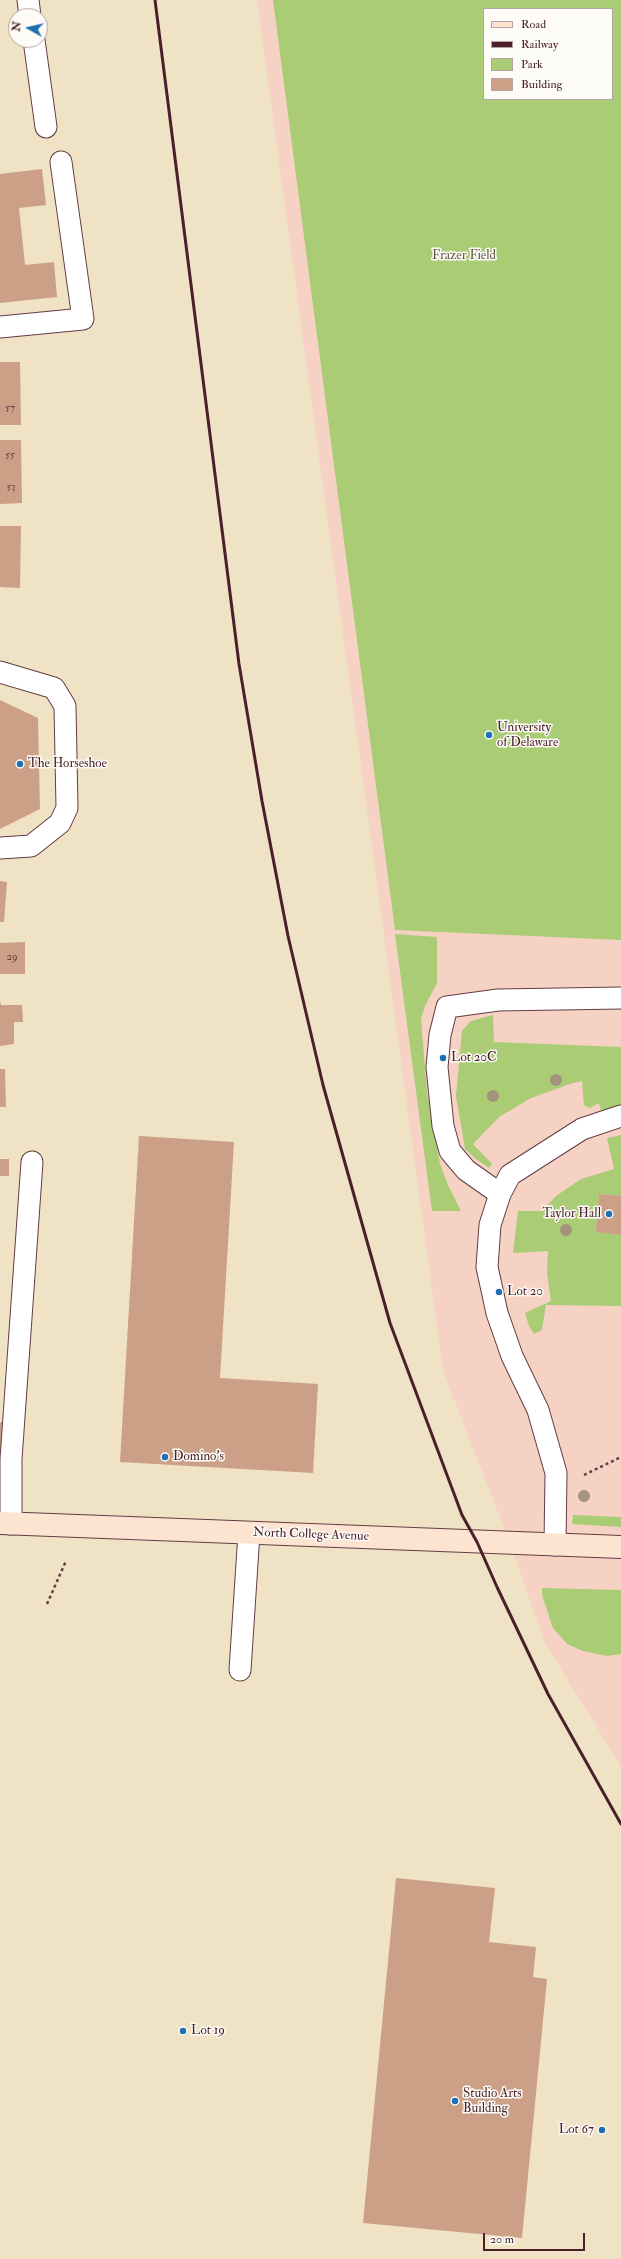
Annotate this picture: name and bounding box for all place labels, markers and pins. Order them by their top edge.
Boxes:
place label: University of Delaware [497,720,558,751]
marker: University of Delaware [484,730,494,740]
place label: The Horseshoe [28,756,107,772]
marker: The Horseshoe [15,759,25,769]
place label: Lot 20C [451,1050,496,1066]
marker: Lot 20C [438,1053,448,1063]
place label: Taylor Hall [542,1206,601,1222]
marker: Taylor Hall [604,1209,614,1219]
place label: Lot 20 [507,1284,543,1300]
marker: Lot 20 [494,1287,504,1297]
place label: Domino's [173,1449,224,1465]
marker: Domino's [160,1452,170,1462]
place label: Lot 19 [191,2023,225,2039]
marker: Lot 19 [178,2026,188,2036]
place label: Studio Arts Building [463,2086,522,2117]
marker: Studio Arts Building [450,2096,460,2106]
place label: Lot 67 [559,2122,594,2138]
marker: Lot 67 [597,2125,607,2135]

